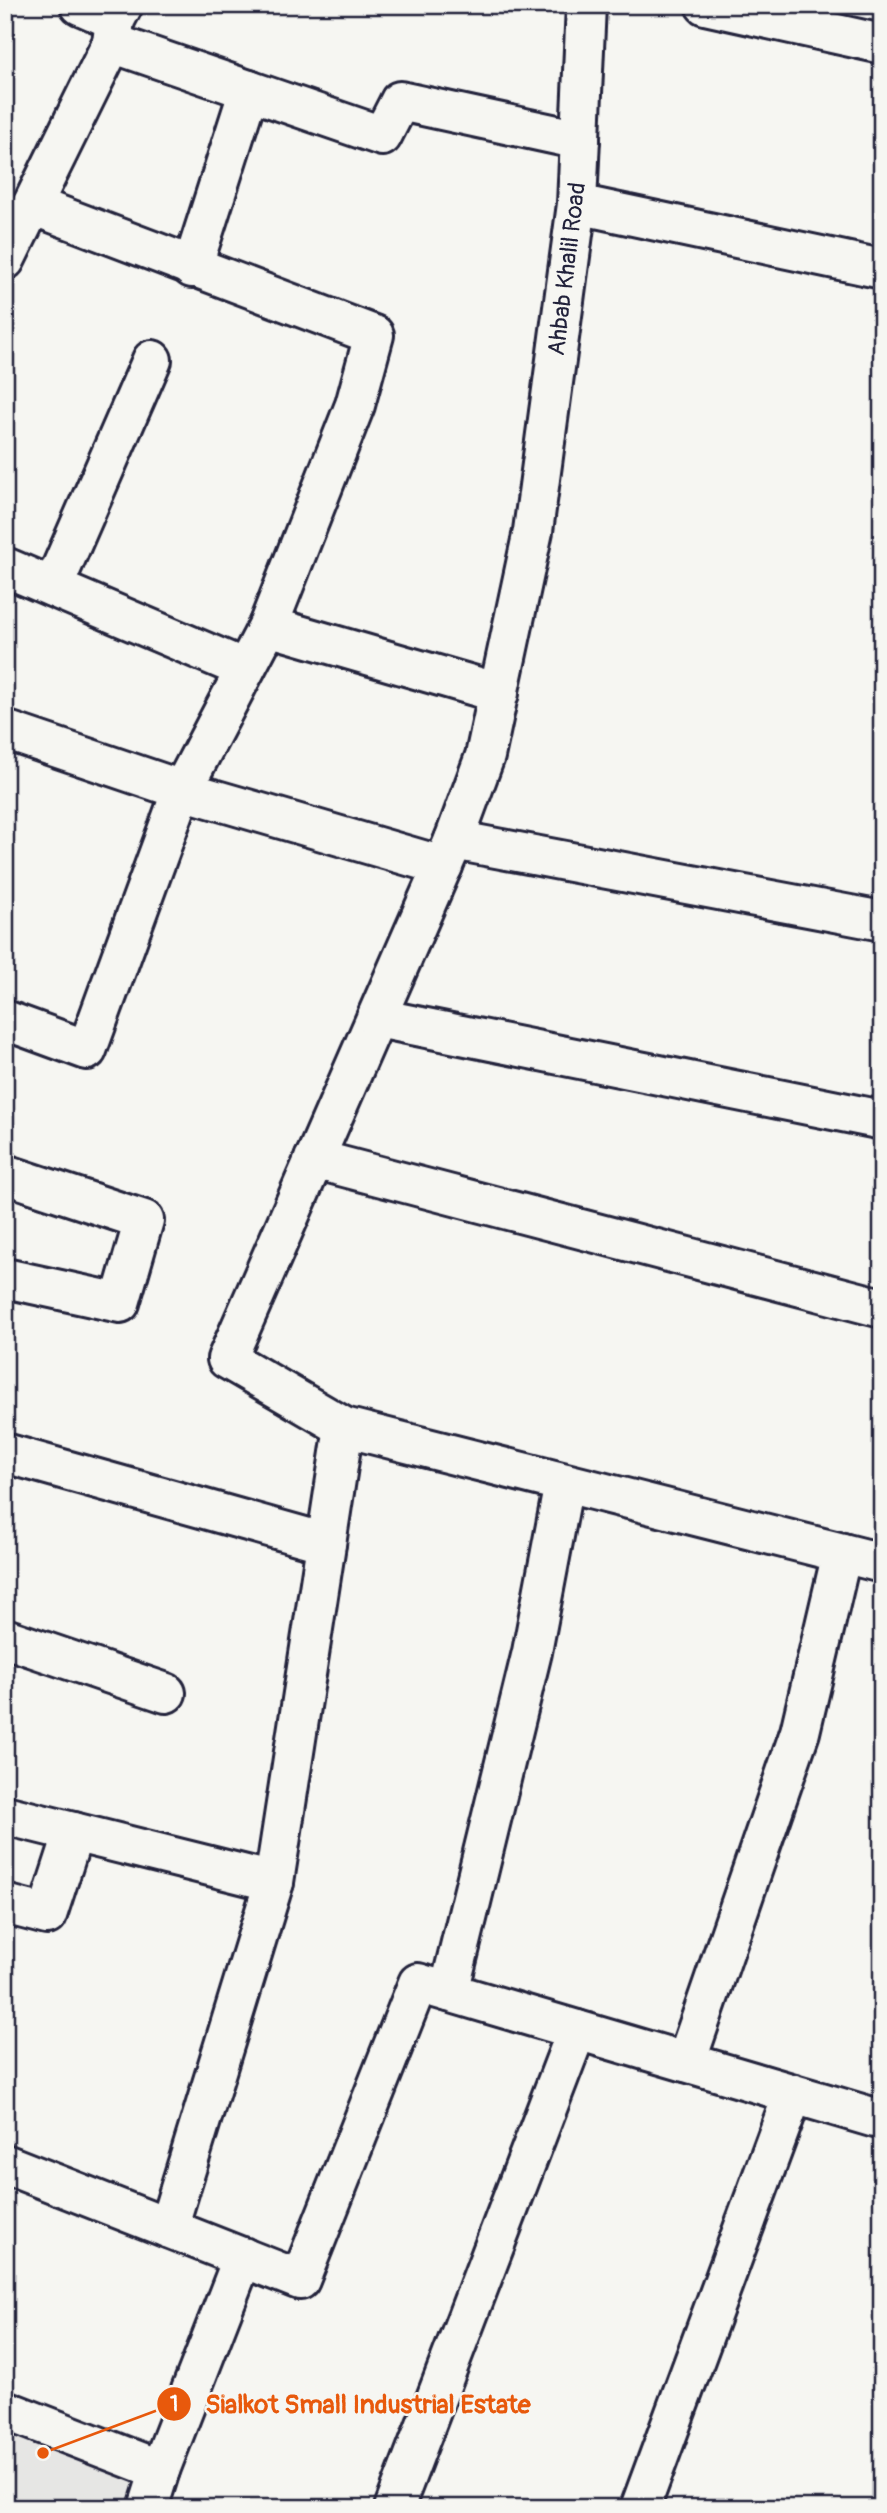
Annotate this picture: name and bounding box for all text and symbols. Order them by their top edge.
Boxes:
street label: Ahbab Khalil Road [542,181,592,357]
callout: Sialkot Small Industrial Estate [157,2381,545,2428]
text: Sialkot Small Industrial Estate [205,2389,532,2421]
text: 1 [170,2391,178,2418]

